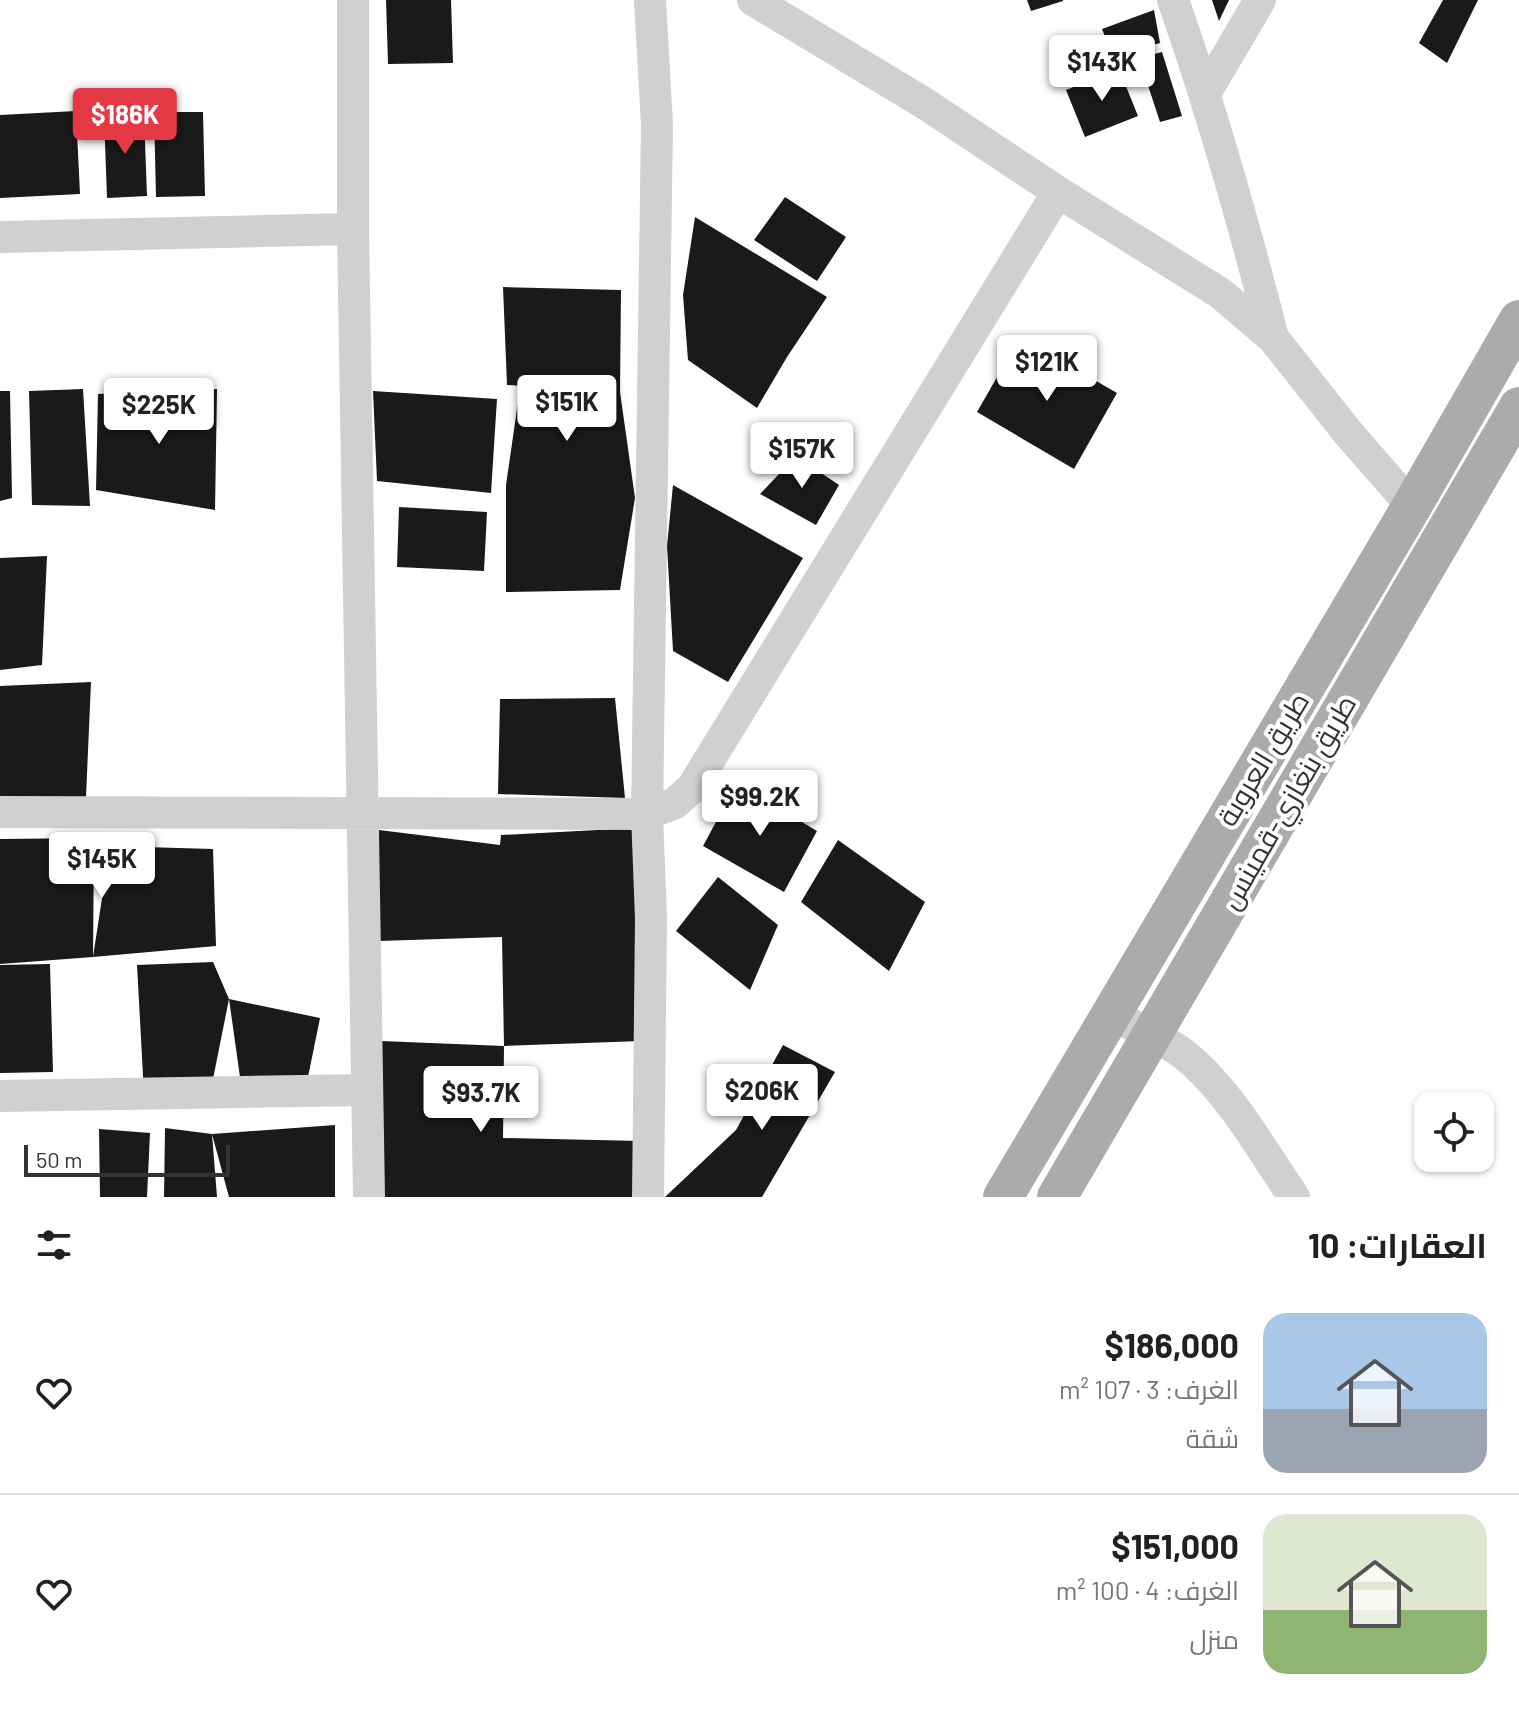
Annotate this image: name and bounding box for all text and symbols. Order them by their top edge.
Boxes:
pin: $143K [1046,35,1158,103]
text: $143K [1067,45,1137,76]
pin: $186K [69,88,181,156]
text: $186K [91,98,159,129]
pin: $121K [991,335,1103,403]
text: $121K [1015,345,1079,376]
pin: $151K [511,375,623,443]
pin: $225K [103,378,215,446]
text: $151K [535,385,599,416]
text: $225K [122,388,196,419]
pin: $157K [746,422,858,490]
text: $157K [768,432,836,463]
street label: طريق العروبة [1209,685,1316,832]
street label: طريق بنغازي-قمينس [1212,688,1368,918]
pin: $99.2K [695,770,825,838]
text: $99.2K [720,780,800,811]
pin: $145K [46,832,158,900]
text: $145K [67,842,137,873]
pin: $206K [706,1064,818,1132]
pin: $93.7K [416,1066,546,1134]
text: $206K [725,1074,799,1105]
text: $93.7K [442,1076,520,1107]
map controls [1414,1092,1494,1172]
button: locate [1414,1092,1494,1172]
scale bar [24,1141,230,1177]
text: 50 m [36,1146,82,1172]
icon: filters [32,1223,76,1267]
text: العقارات: 10 [1308,1224,1487,1265]
text: $186,000 [1105,1324,1239,1365]
icon: home [1327,1345,1423,1441]
icon: heart [32,1371,76,1415]
text: الغرف: 3 · 107 m² [1059,1373,1239,1404]
text: شقة [1186,1422,1239,1453]
text: $151,000 [1111,1525,1239,1566]
icon: home [1327,1546,1423,1642]
icon: heart [32,1572,76,1616]
text: الغرف: 4 · 100 m² [1056,1574,1239,1605]
text: منزل [1190,1623,1239,1654]

